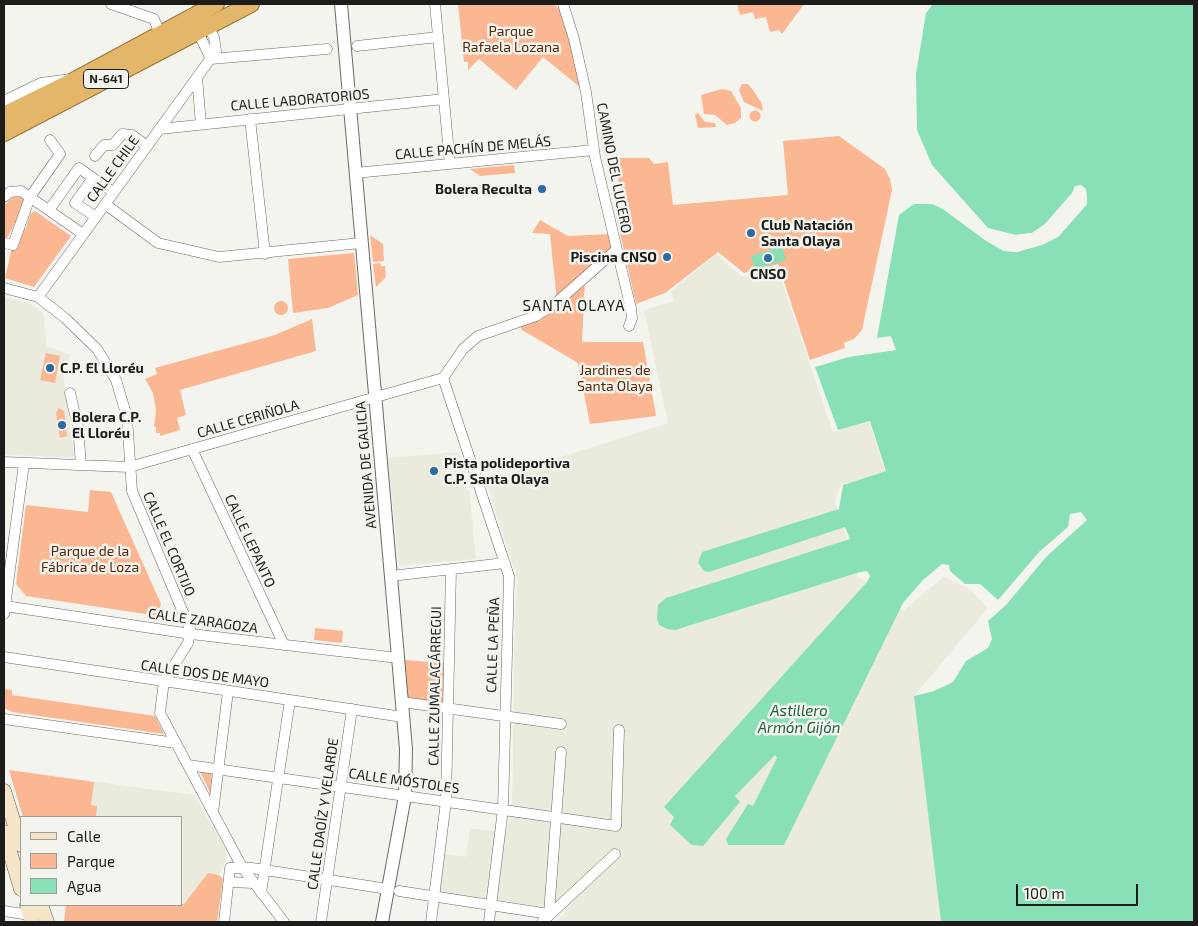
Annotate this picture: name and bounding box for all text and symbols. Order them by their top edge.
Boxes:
park label: Parque Rafaela Lozana [462,23,560,56]
road number: N-641 [84,70,128,88]
street label: CALLE LABORATORIOS [230,86,370,114]
street label: CAMINO DEL LUCERO [593,101,635,235]
street label: CALLE CHILE [83,132,143,206]
street label: CALLE PACHÍN DE MELÁS [394,133,552,163]
place label: Bolera Reculta [435,181,532,197]
marker: Bolera Reculta [536,183,548,195]
place label: Club Natación Santa Olaya [761,217,853,250]
marker: Club Natación Santa Olaya [745,227,757,239]
place label: Piscina CNSO [570,249,657,265]
marker: Piscina CNSO [661,251,673,263]
marker: CNSO [762,252,774,264]
place label: CNSO [750,266,786,282]
district label: SANTA OLAYA [521,297,627,315]
place label: C.P. El Lloréu [60,360,144,376]
marker: C.P. El Lloréu [44,362,56,374]
park label: Jardines de Santa Olaya [577,362,653,394]
street label: CALLE CERIÑOLA [195,396,301,442]
street label: AVENIDA DE GALICIA [352,400,380,530]
place label: Bolera C.P. El Lloréu [72,409,141,442]
marker: Bolera C.P. El Lloréu [56,419,68,431]
place label: Pista polideportiva C.P. Santa Olaya [444,455,570,488]
marker: Pista polideportiva C.P. Santa Olaya [428,465,440,477]
street label: CALLE EL CORTIJO [139,489,199,599]
street label: CALLE LEPANTO [221,492,279,590]
park label: Parque de la Fábrica de Loza [41,543,139,576]
street label: CALLE LA PEÑA [483,597,503,693]
street label: CALLE ZARAGOZA [147,605,259,637]
street label: CALLE ZUMALACÁRREGUI [425,606,445,766]
street label: CALLE DOS DE MAYO [140,657,270,691]
water label: Astillero Armón Gijón [758,702,840,737]
street label: CALLE DAOÍZ Y VELARDE [304,737,342,891]
street label: CALLE MÓSTOLES [348,765,460,797]
legend [20,816,182,906]
text: Calle [67,827,101,845]
text: Parque [67,852,115,870]
scale bar [1018,874,1140,906]
text: Agua [67,877,102,895]
text: 100 m [1024,884,1065,902]

